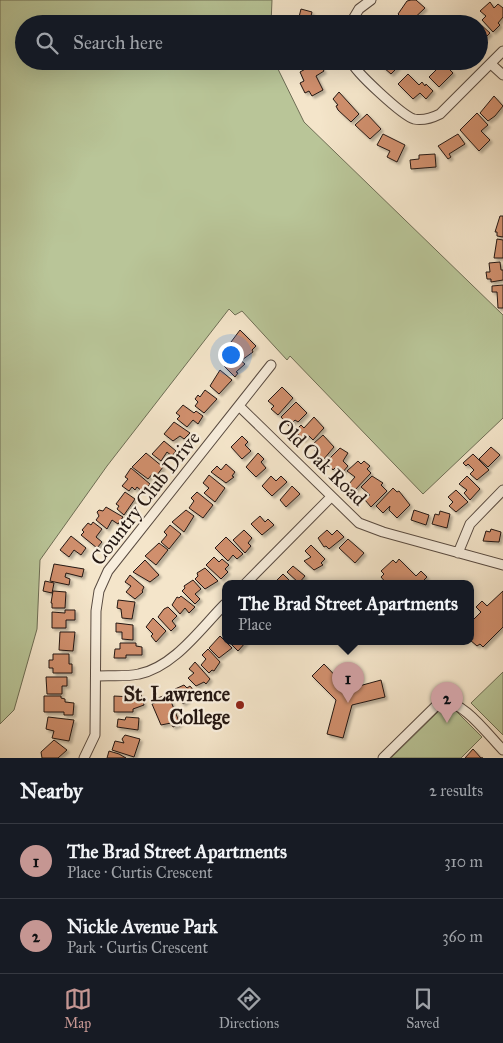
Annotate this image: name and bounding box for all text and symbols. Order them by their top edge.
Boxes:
search box [15,15,488,70]
icon: search [33,29,61,57]
text: Search here [73,31,163,54]
your location [218,342,244,368]
street label: Old Oak Road [272,413,372,511]
street label: Country Club Drive [85,426,205,570]
popup [222,580,474,645]
text: The Brad Street Apartments [238,592,458,615]
text: Place [238,615,272,634]
pin: 1 [332,662,364,703]
place label: St. Lawrence College [123,682,231,730]
pin: 2 [431,682,463,723]
marker: St. Lawrence College [234,699,246,711]
text: Nearby [20,778,83,804]
text: 2 results [429,781,483,800]
text: The Brad Street Apartments [67,840,287,863]
text: 1 [33,852,39,871]
text: 310 m [444,852,483,871]
text: Place · Curtis Crescent [67,863,213,882]
text: Nickle Avenue Park [67,915,218,938]
text: 2 [32,927,40,946]
text: 360 m [442,927,483,946]
text: Park · Curtis Crescent [67,938,208,957]
tab: Map [64,985,92,1032]
tab: Directions [219,985,279,1032]
tab: Saved [406,985,439,1032]

